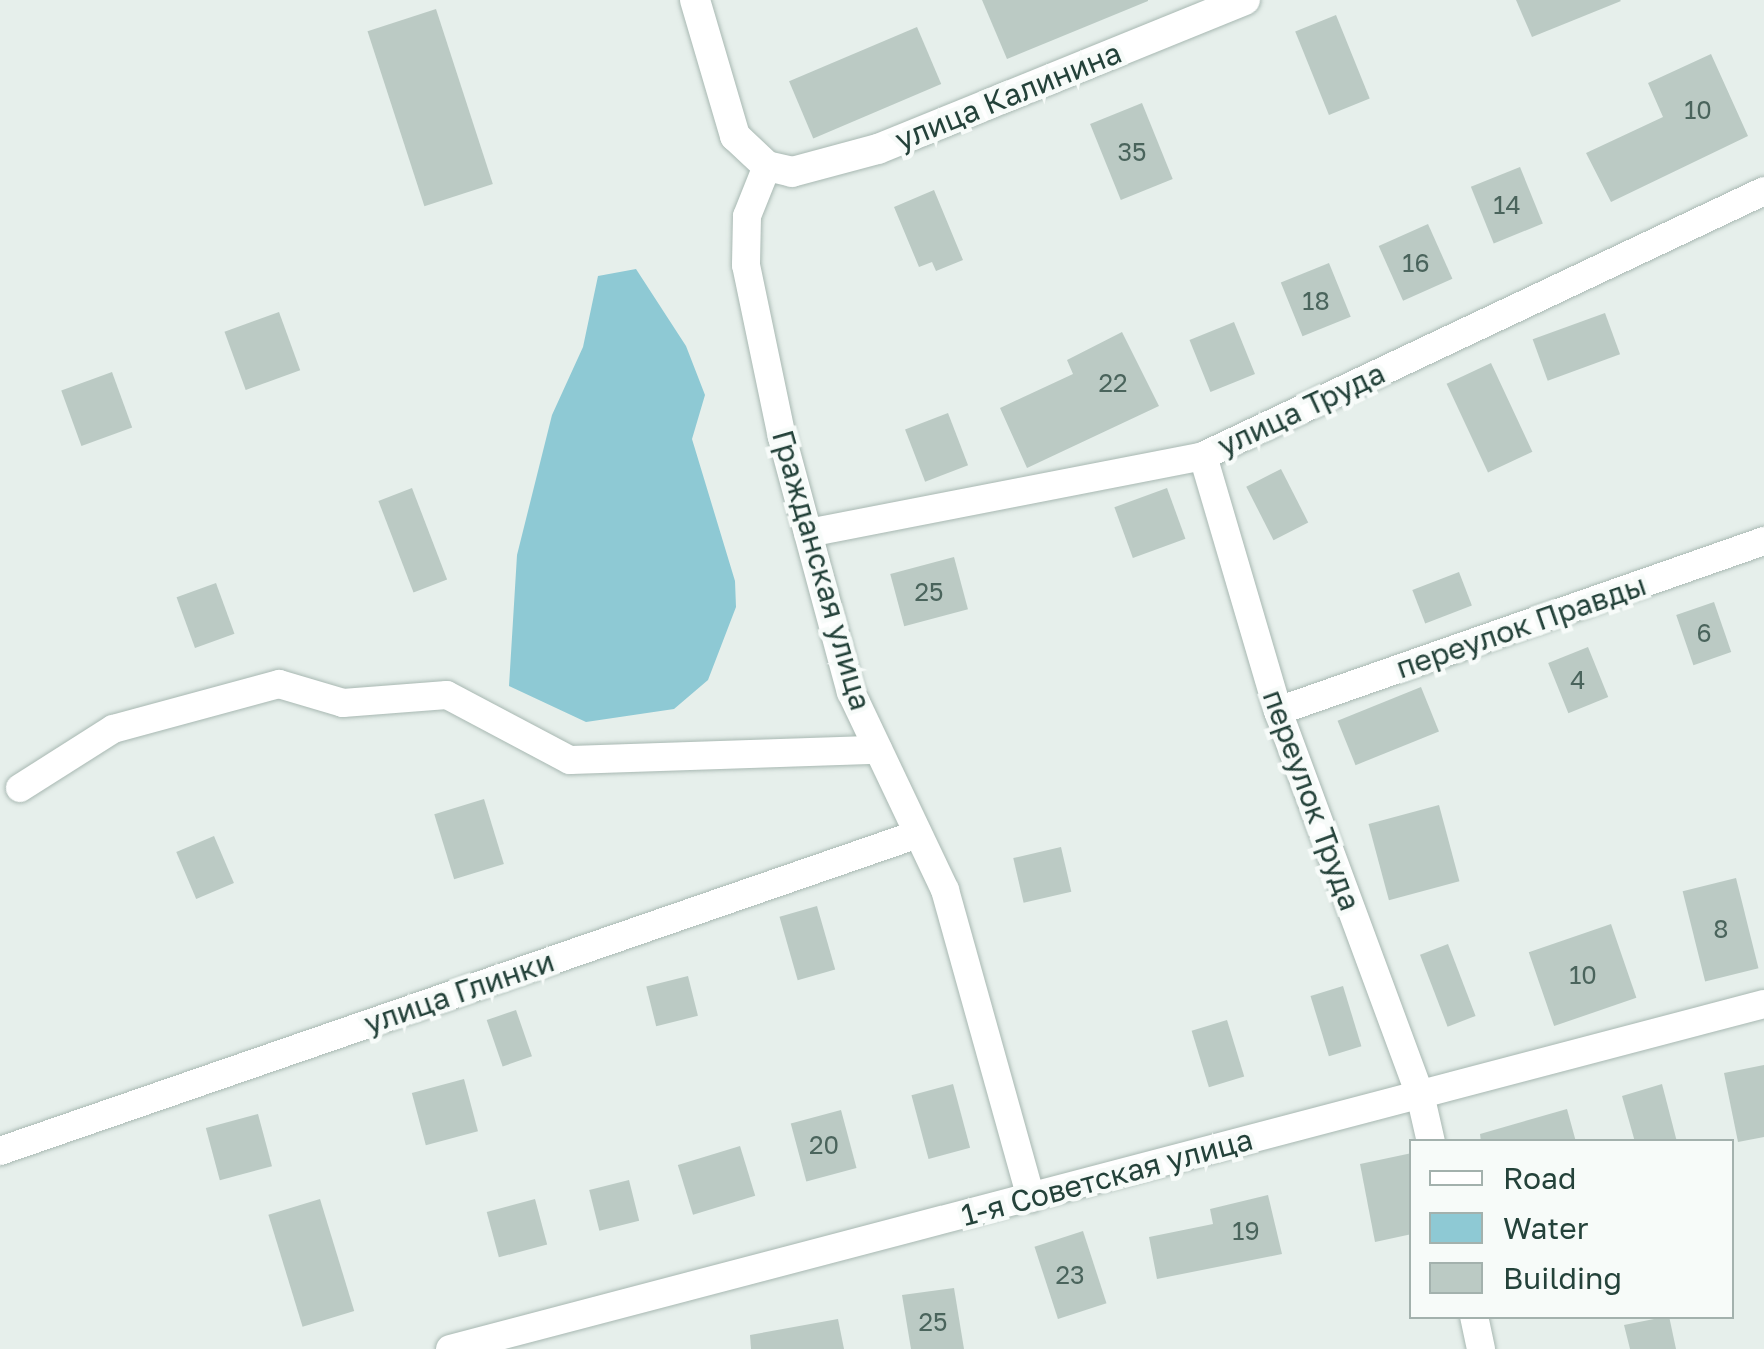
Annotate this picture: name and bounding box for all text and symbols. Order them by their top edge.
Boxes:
street label: улица Калинина [890,34,1126,158]
house number: 10 [1684,95,1712,125]
house number: 35 [1117,137,1147,167]
house number: 14 [1493,190,1521,220]
house number: 16 [1402,248,1430,278]
house number: 18 [1302,286,1330,316]
street label: улица Труда [1212,355,1390,463]
house number: 22 [1099,368,1127,398]
street label: Гражданская улица [765,426,879,714]
street label: переулок Правды [1391,566,1651,686]
house number: 25 [915,577,943,607]
house number: 6 [1696,618,1712,648]
house number: 4 [1570,665,1586,695]
street label: переулок Труда [1255,685,1369,915]
house number: 8 [1713,914,1729,944]
street label: улица Глинки [359,943,559,1041]
house number: 10 [1569,960,1597,990]
street label: 1-я Советская улица [957,1121,1257,1233]
house number: 20 [809,1130,839,1160]
legend [1409,1139,1734,1319]
text: Road [1503,1160,1577,1196]
text: Water [1503,1210,1588,1246]
house number: 19 [1232,1216,1260,1246]
house number: 23 [1055,1260,1085,1290]
text: Building [1503,1260,1622,1296]
house number: 25 [919,1307,947,1337]

